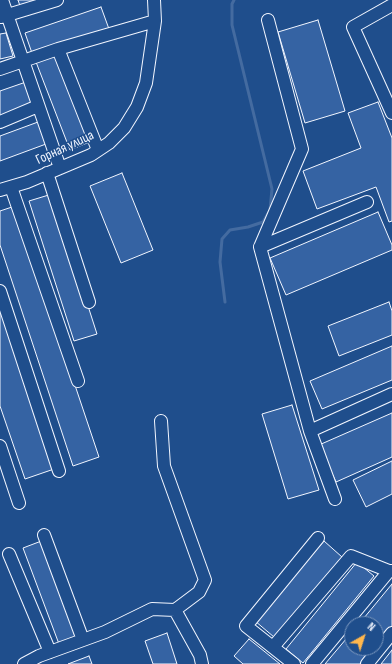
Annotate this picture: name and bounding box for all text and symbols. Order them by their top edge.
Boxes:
street label: Горная улица [33,127,97,169]
north arrow [344,616,384,656]
text: N [365,620,378,634]

